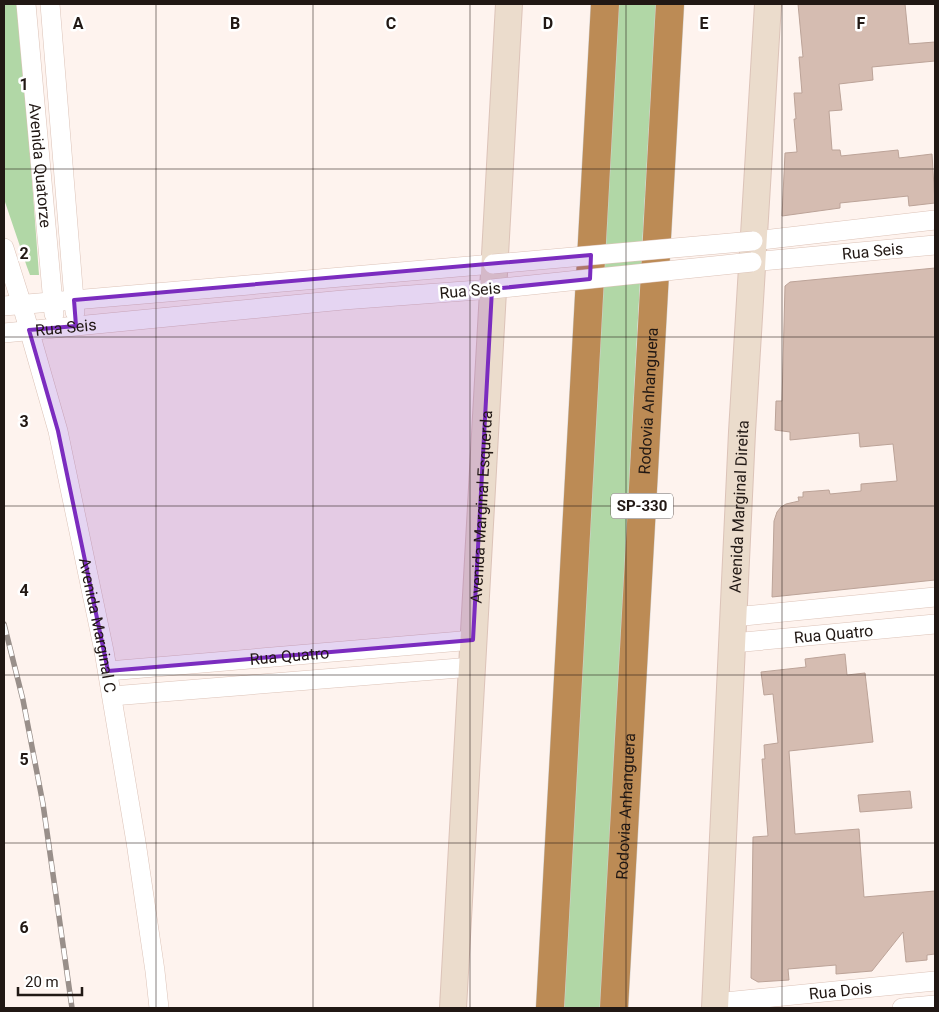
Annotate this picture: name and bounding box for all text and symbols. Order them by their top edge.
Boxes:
text: A [73,14,84,33]
text: B [230,14,240,33]
text: C [386,14,396,33]
text: D [543,14,553,33]
text: E [700,14,709,33]
text: F [857,14,866,33]
text: 1 [19,75,29,94]
street label: Avenida Quatorze [25,102,55,229]
street label: Rua Seis [841,239,904,264]
text: 2 [19,244,29,263]
street label: Rua Seis [439,278,501,303]
street label: Rua Seis [34,315,97,340]
street label: Rodovia Anhanguera [635,327,662,475]
street label: Avenida Marginal Esquerda [467,410,496,604]
text: 3 [19,412,29,431]
street label: Avenida Marginal Direita [725,420,753,593]
road number: SP-330 [611,494,673,518]
street label: Avenida Marginal C [75,556,120,694]
text: 4 [19,581,29,600]
street label: Rua Quatro [793,621,874,647]
street label: Rua Quatro [249,643,330,669]
street label: Rodovia Anhanguera [612,732,639,880]
text: 5 [19,750,29,769]
text: 6 [19,918,29,937]
scale bar [18,964,81,996]
text: 20 m [25,973,59,991]
street label: Rua Dois [808,978,873,1004]

